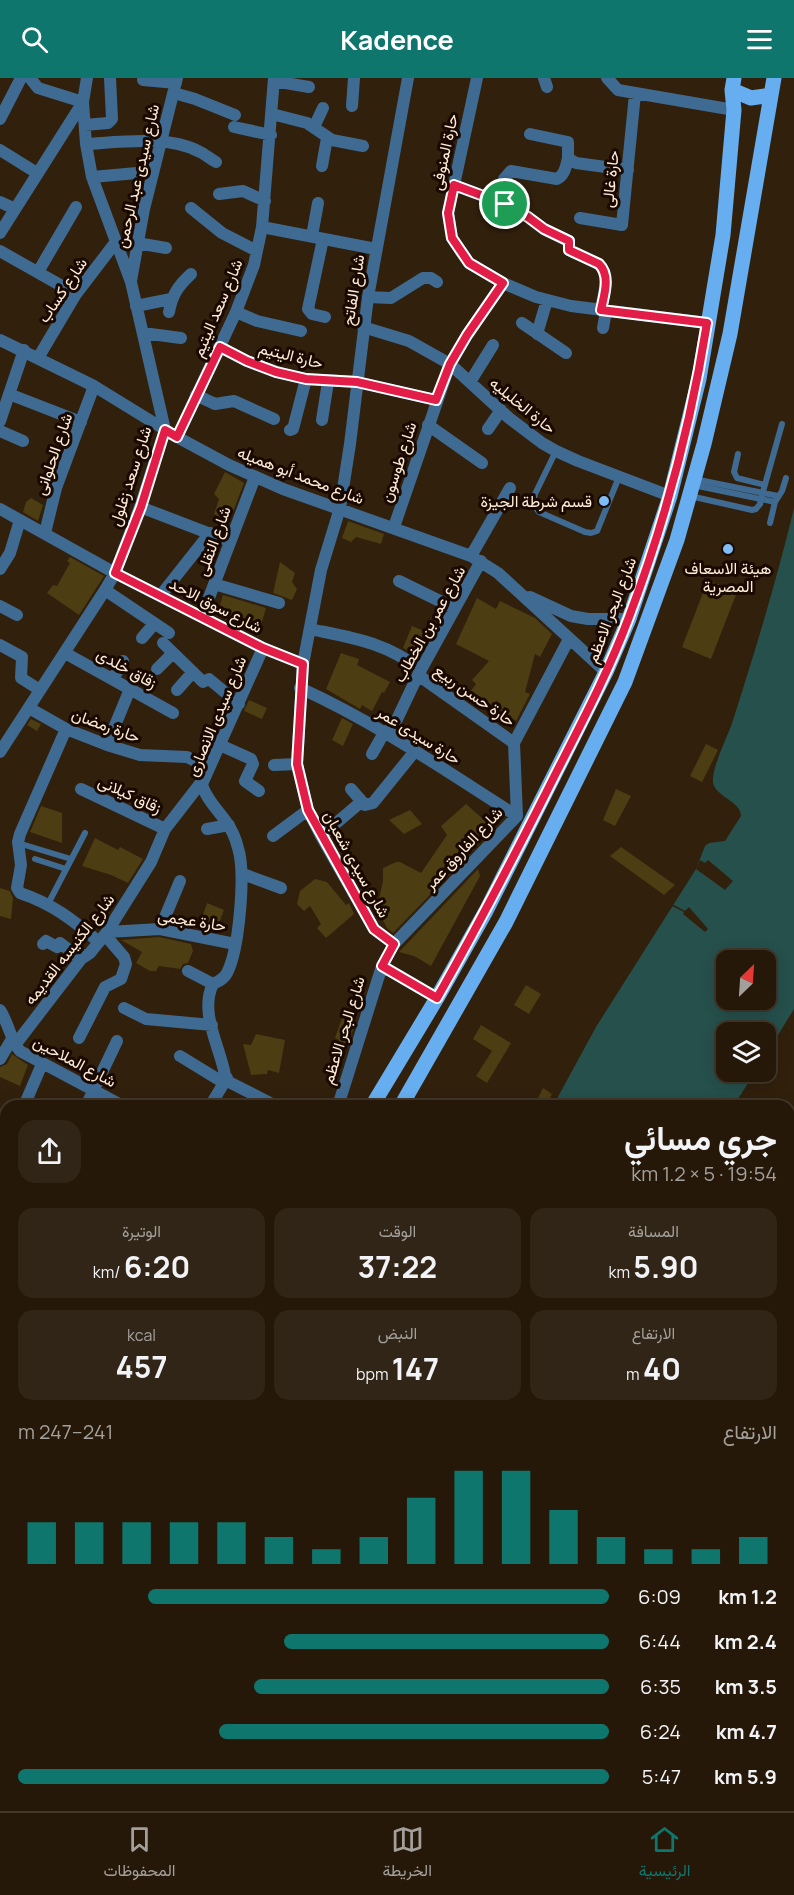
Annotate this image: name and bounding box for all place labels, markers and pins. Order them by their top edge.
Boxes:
pin [479,178,530,229]
place label: قسم شرطة الجيزة [480,490,592,512]
marker: قسم شرطة الجيزة [597,494,611,508]
marker: هيئة الاسعاف المصرية [721,542,735,556]
place label: هيئة الاسعاف المصرية [685,557,771,597]

